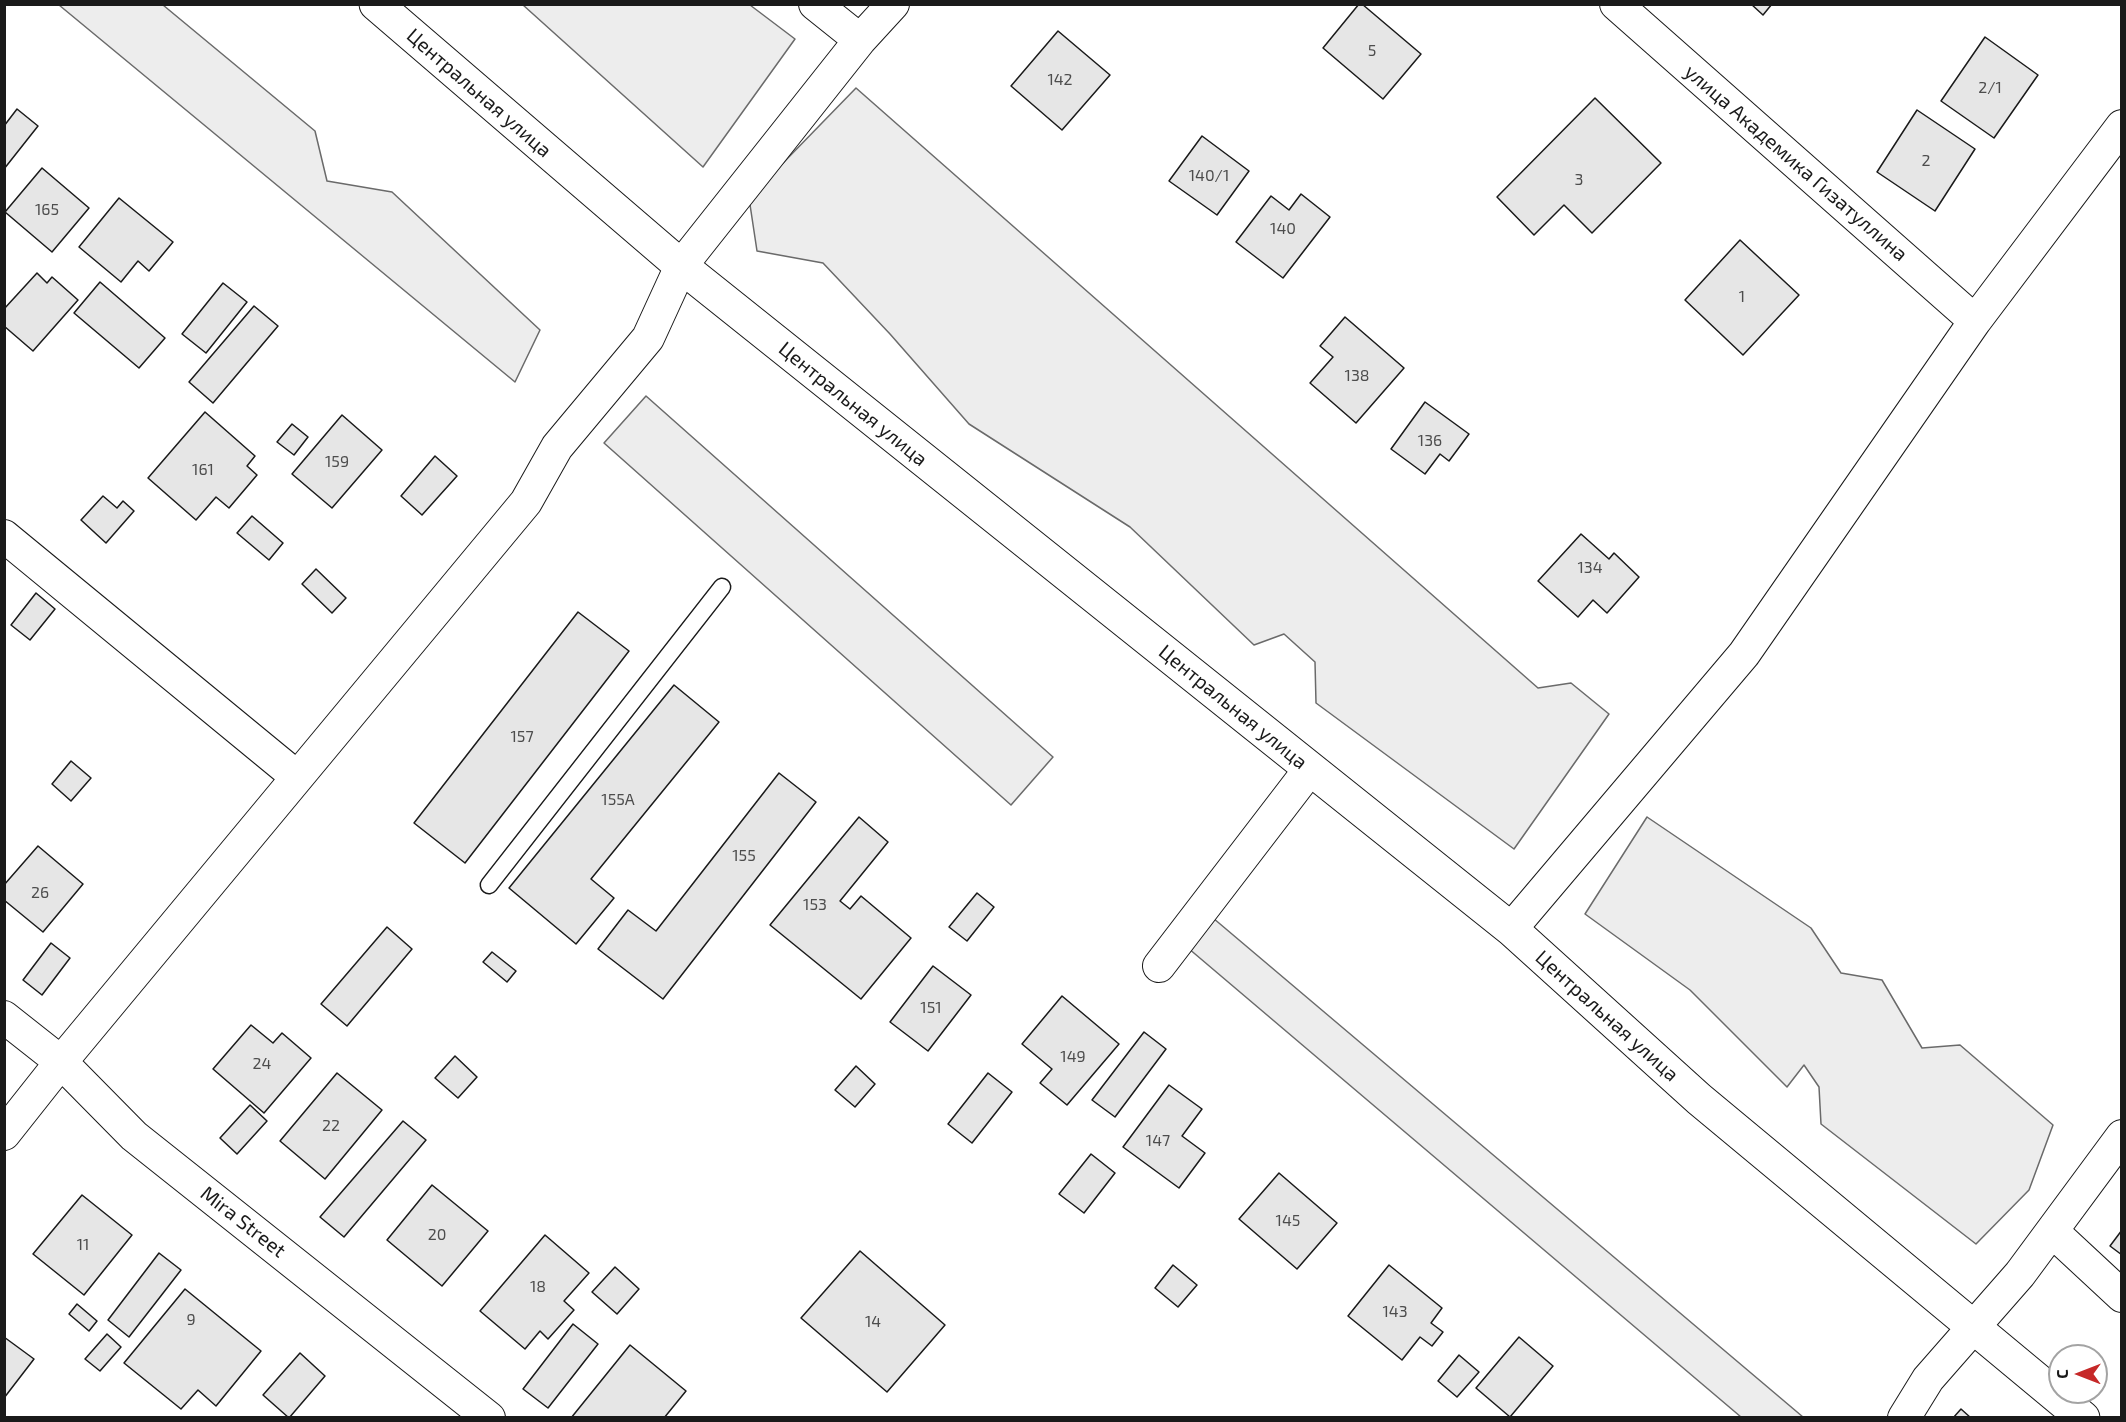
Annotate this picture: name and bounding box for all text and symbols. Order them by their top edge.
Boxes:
street label: Центральная улица [402,24,556,162]
house number: 5 [1368,41,1376,61]
street label: улица Академика Гизатуллина [1680,60,1912,266]
house number: 142 [1047,70,1073,90]
house number: 2/1 [1978,78,2002,98]
house number: 2 [1922,151,1930,171]
house number: 140/1 [1189,166,1229,186]
house number: 3 [1575,170,1583,190]
house number: 165 [35,200,59,220]
house number: 140 [1270,219,1296,239]
house number: 1 [1739,287,1745,307]
street label: Центральная улица [774,337,932,471]
house number: 138 [1345,366,1369,386]
house number: 136 [1418,431,1442,451]
house number: 159 [325,452,349,472]
house number: 161 [192,460,214,480]
house number: 134 [1577,558,1603,578]
street label: Центральная улица [1154,640,1312,774]
house number: 157 [510,727,534,747]
house number: 155А [601,790,635,810]
house number: 155 [732,846,756,866]
house number: 26 [31,883,49,903]
house number: 153 [803,895,827,915]
street label: Центральная улица [1531,945,1683,1087]
house number: 151 [920,998,942,1018]
house number: 149 [1060,1047,1086,1067]
house number: 24 [253,1054,271,1074]
house number: 22 [322,1116,340,1136]
house number: 147 [1146,1131,1170,1151]
street label: Mira Street [196,1181,290,1263]
house number: 145 [1276,1211,1300,1231]
house number: 20 [428,1225,446,1245]
house number: 11 [77,1235,89,1255]
house number: 18 [530,1277,546,1297]
house number: 143 [1382,1302,1408,1322]
house number: 9 [186,1310,196,1330]
house number: 14 [865,1312,881,1332]
north arrow [2048,1344,2108,1404]
text: С [2052,1369,2071,1379]

